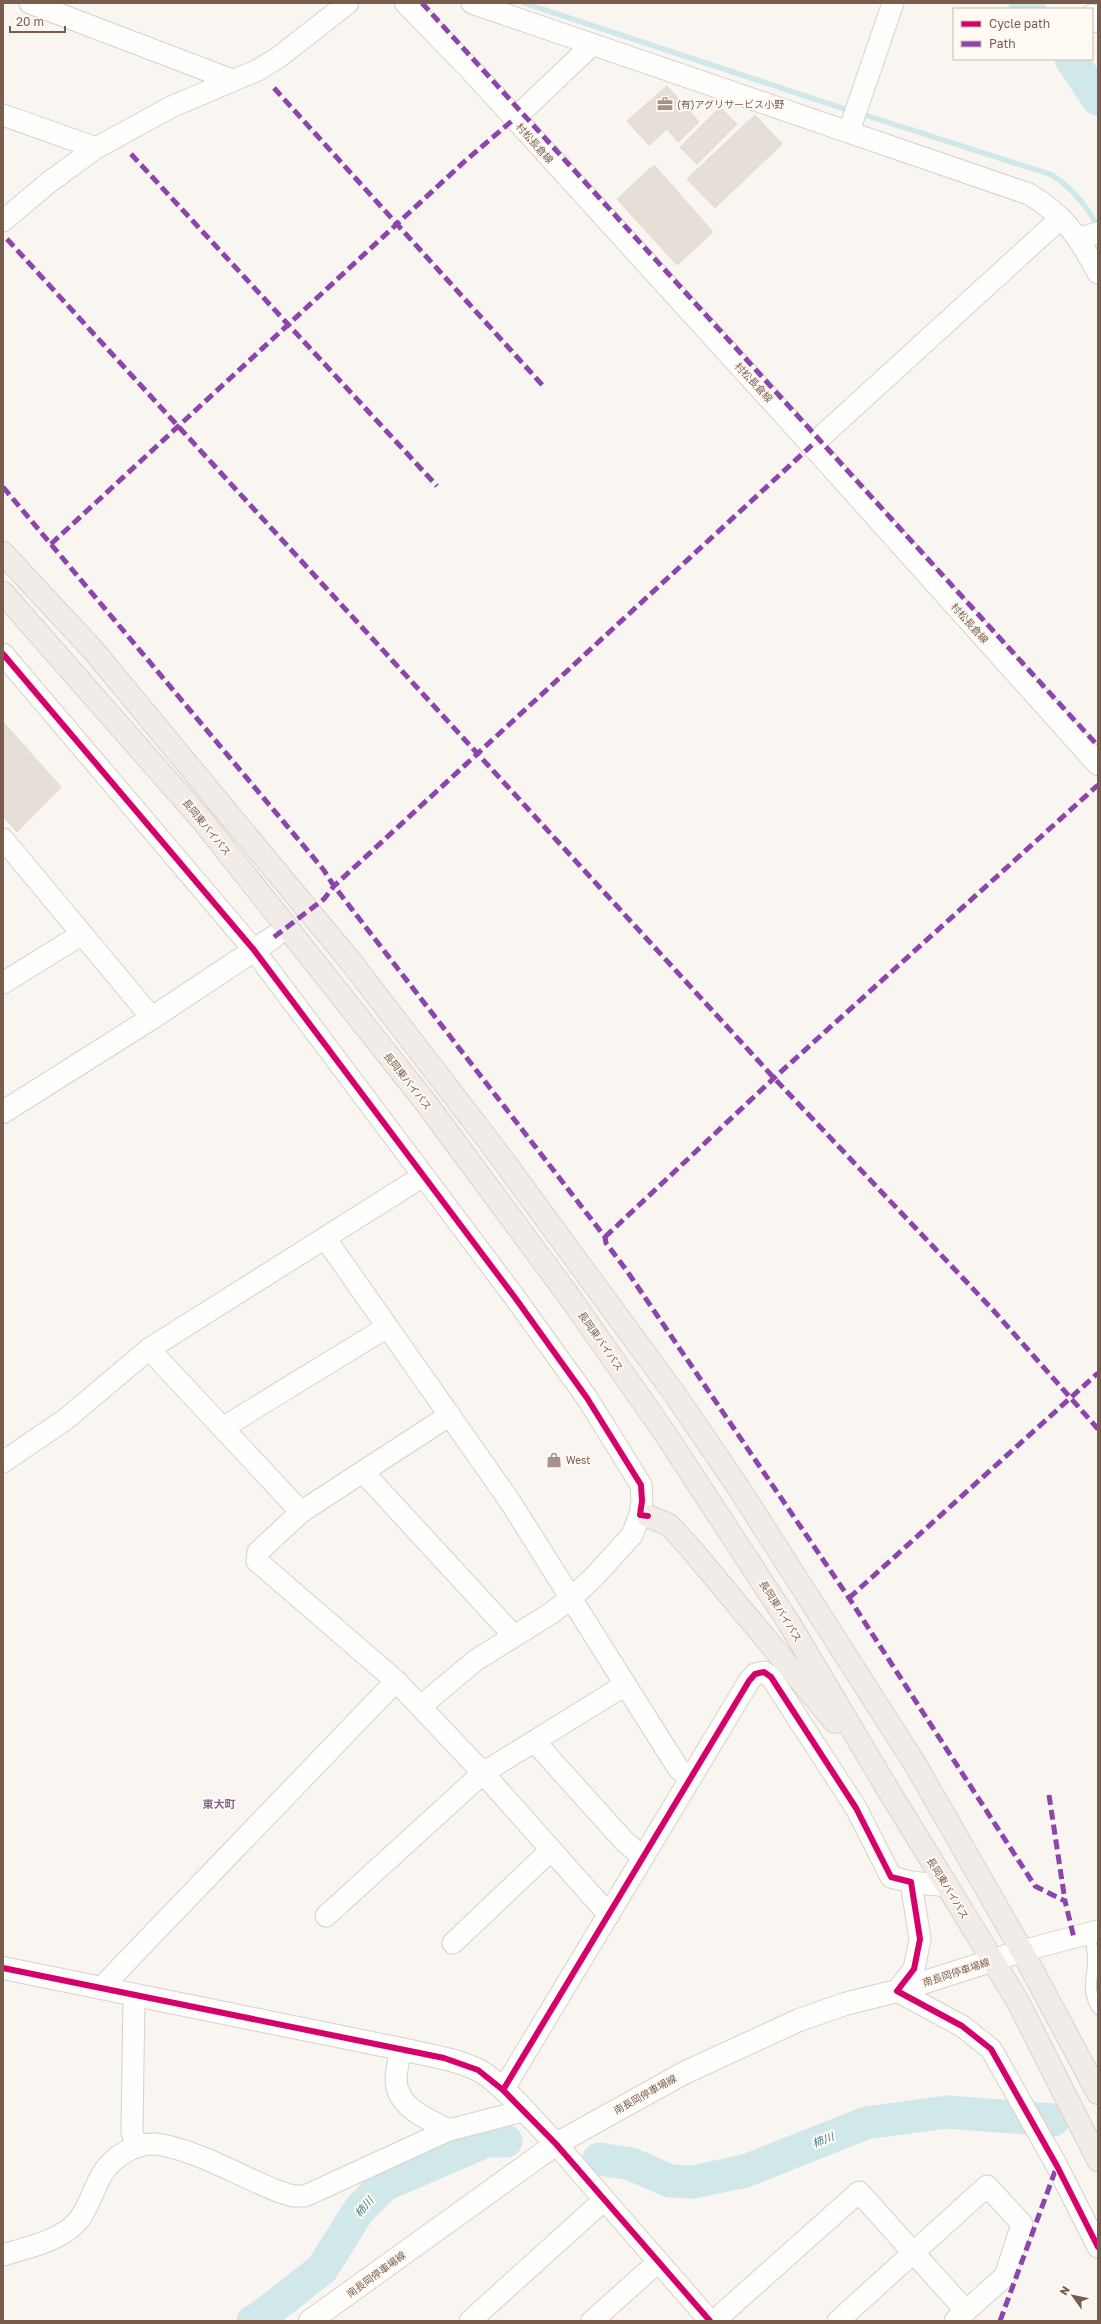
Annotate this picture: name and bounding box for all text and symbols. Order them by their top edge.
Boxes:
scale bar [10,8,65,34]
legend [953,8,1093,60]
text: 20 m [16,14,44,29]
text: Cycle path [989,16,1050,31]
text: Path [989,36,1016,51]
office icon: (有)アグリサービス小野 [656,95,674,113]
place label: (有)アグリサービス小野 [677,98,784,110]
street label: 村松長倉線 [514,120,556,166]
street label: 村松長倉線 [733,360,775,404]
street label: 村松長倉線 [949,600,991,646]
street label: 長岡東バイパス [180,796,234,858]
street label: 長岡東バイパス [382,1050,434,1112]
street label: 長岡東バイパス [576,1309,626,1373]
shop icon: West [545,1451,563,1469]
place label: West [566,1454,590,1466]
street label: 長岡東バイパス [757,1578,805,1644]
district label: 東大町 [203,1797,236,1810]
street label: 長岡東バイパス [925,1855,971,1921]
street label: 南長岡停車場線 [921,1955,991,1989]
street label: 南長岡停車場線 [611,2072,679,2116]
water label: 柿川 [810,2129,836,2150]
water label: 柿川 [352,2193,376,2219]
street label: 南長岡停車場線 [344,2249,408,2299]
north arrow [1053,2276,1093,2316]
text: N [1056,2283,1072,2297]

